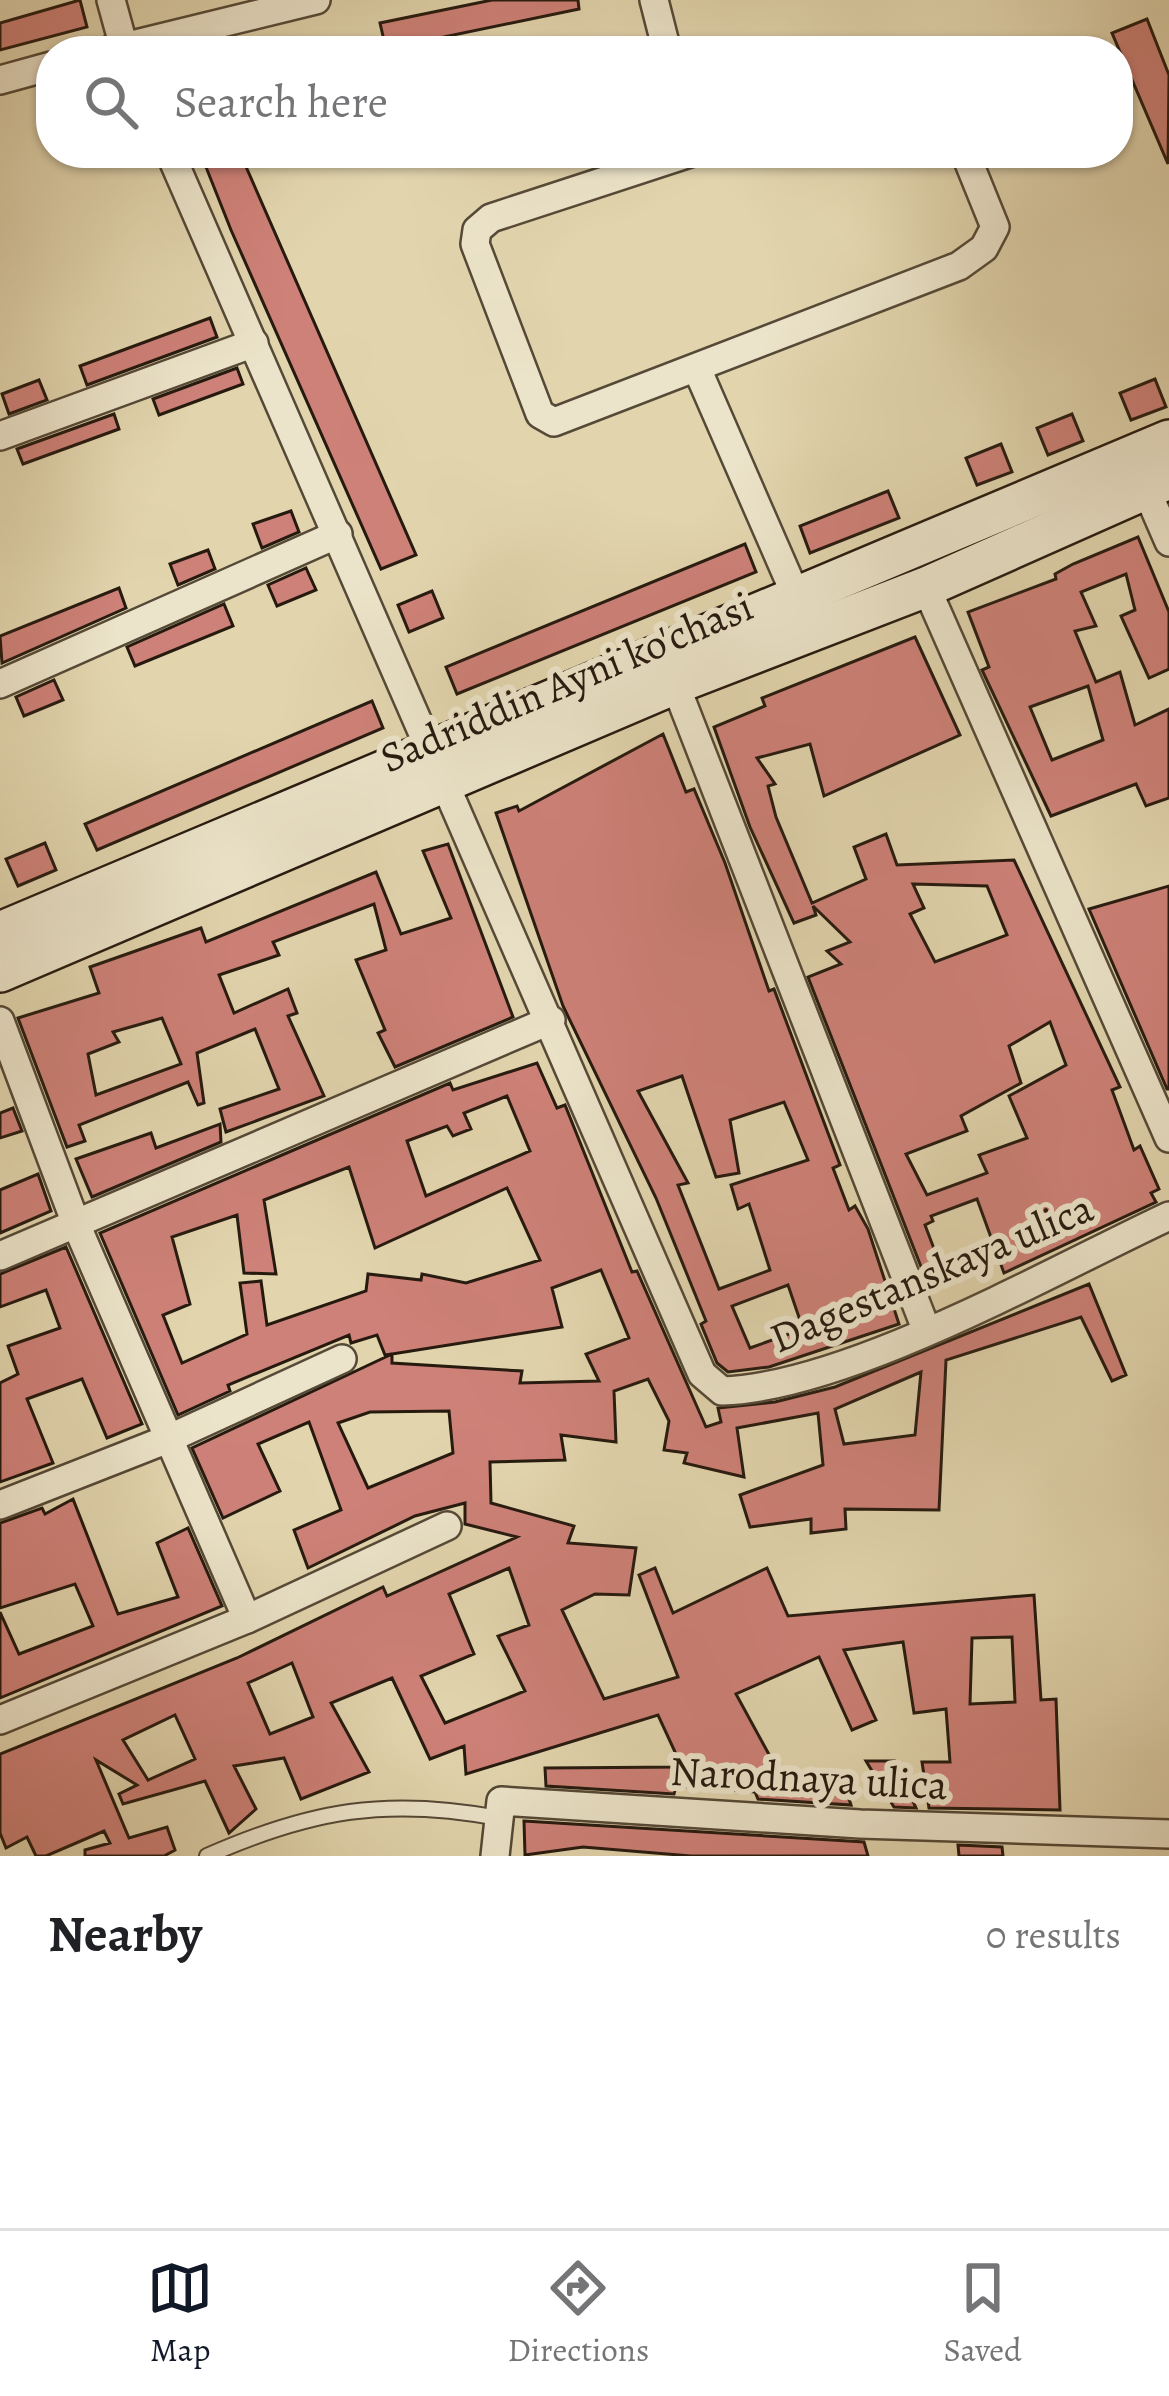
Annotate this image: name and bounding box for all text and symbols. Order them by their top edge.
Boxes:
search box [36,36,1133,168]
icon: search [78,69,144,135]
text: Search here [174,71,388,133]
street label: Sadriddin Ayni ko'chasi [371,577,761,786]
street label: Dagestanskaya ulica [761,1179,1102,1366]
street label: Narodnaya ulica [669,1742,949,1813]
text: Nearby [48,1899,202,1969]
text: 0 results [986,1908,1121,1961]
tab: Map [147,2255,213,2372]
tab: Directions [508,2255,649,2372]
tab: Saved [944,2255,1022,2372]

